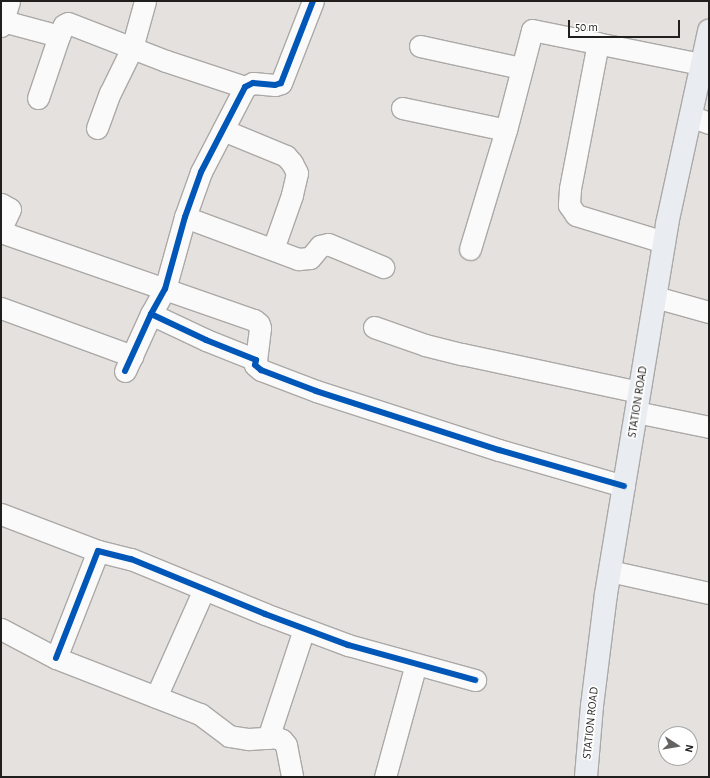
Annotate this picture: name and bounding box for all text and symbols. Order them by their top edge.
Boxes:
scale bar [570,12,682,38]
text: 50 m [575,21,598,33]
street label: STATION ROAD [625,365,651,439]
street label: STATION ROAD [580,686,602,760]
north arrow [658,726,698,766]
text: N [683,744,695,753]

